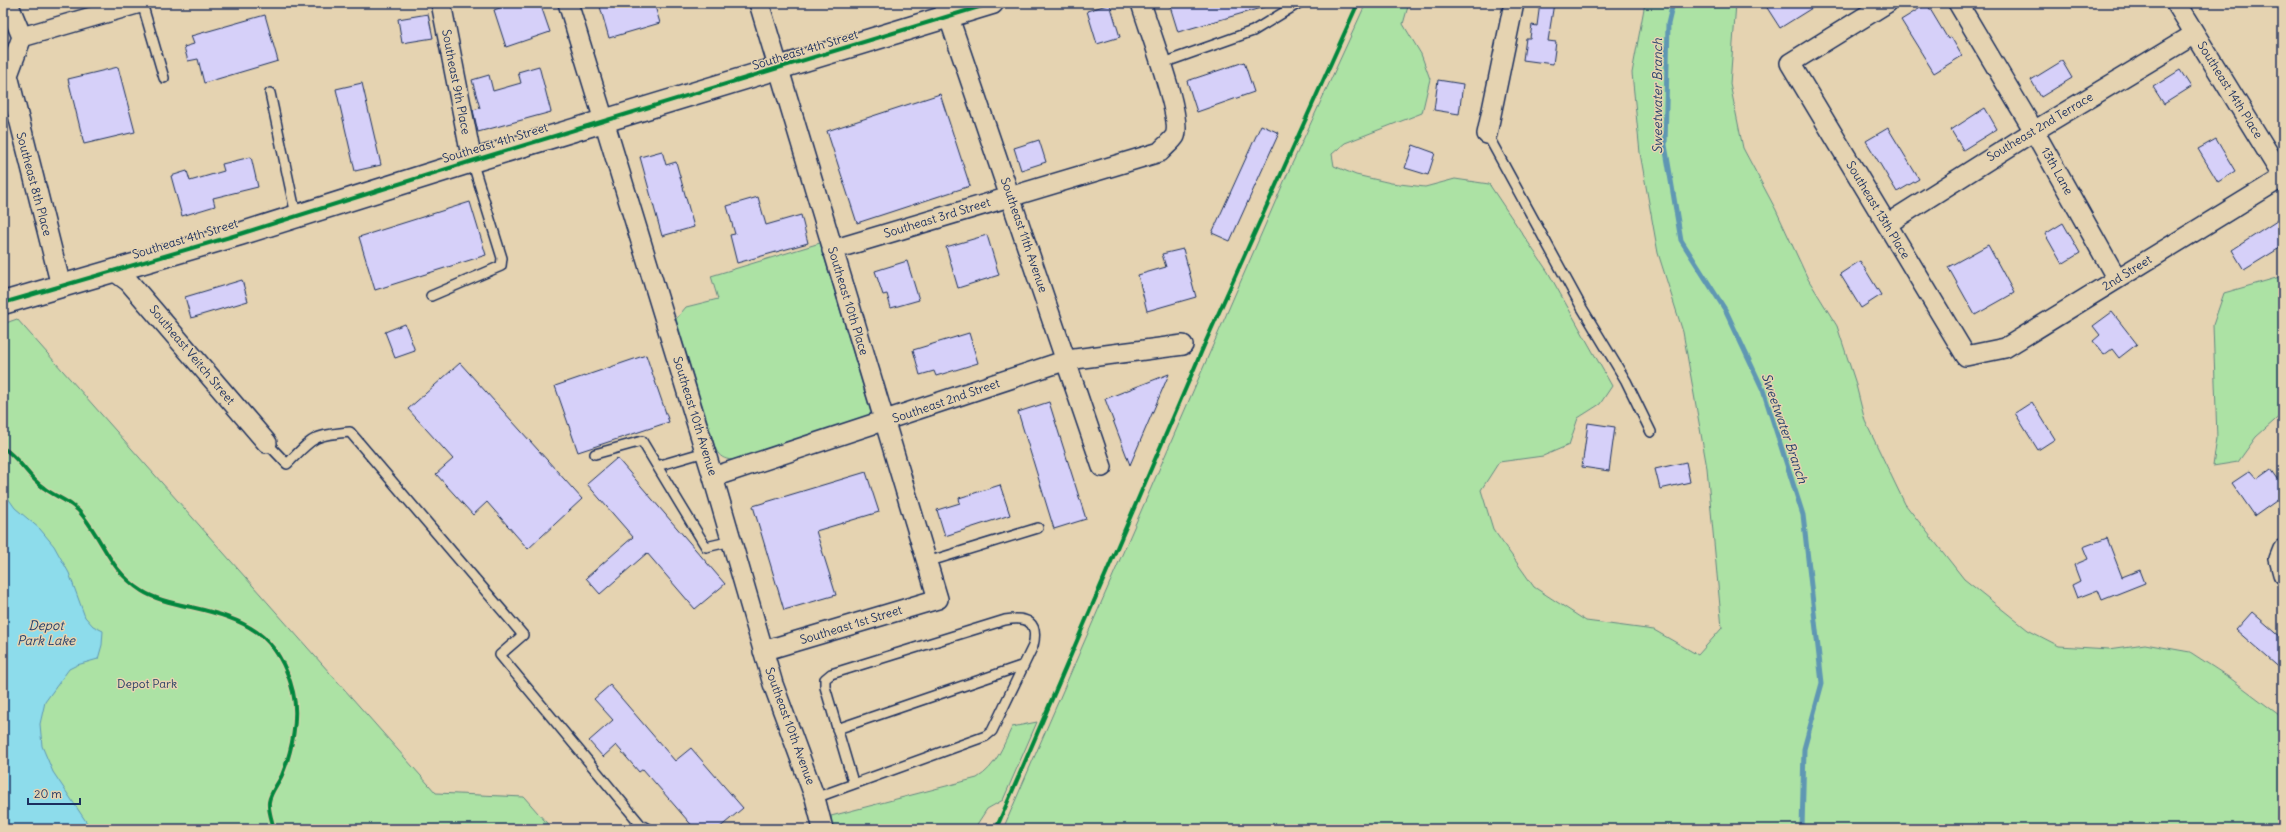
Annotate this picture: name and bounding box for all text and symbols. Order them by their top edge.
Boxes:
street label: Southeast 4th Street [750,26,860,73]
street label: Southeast 9th Place [439,28,474,136]
water label: Sweetwater Branch [1649,38,1666,154]
street label: Southeast 14th Place [2194,38,2266,141]
street label: Southeast 2nd Terrace [1984,89,2096,164]
street label: Southeast 4th Street [440,119,550,166]
street label: Southeast 8th Place [13,130,56,237]
street label: 13th Lane [2038,144,2077,197]
street label: Southeast 13th Place [1843,158,1914,261]
street label: Southeast 11th Avenue [998,175,1051,294]
street label: Southeast 3rd Street [882,194,992,241]
street label: Southeast 4th Street [130,215,240,262]
street label: Southeast 10th Place [825,245,872,357]
street label: 2nd Street [2099,252,2154,294]
street label: Southeast Veitch Street [146,302,238,407]
street label: Southeast 10th Avenue [670,354,721,477]
water label: Sweetwater Branch [1758,371,1812,486]
street label: Southeast 2nd Street [890,375,1001,426]
street label: Southeast 1st Street [798,602,904,647]
water label: Depot Park Lake [17,617,76,649]
street label: Southeast 10th Avenue [762,665,819,787]
park label: Depot Park [117,676,177,691]
scale bar [28,780,80,806]
text: 20 m [34,786,62,801]

